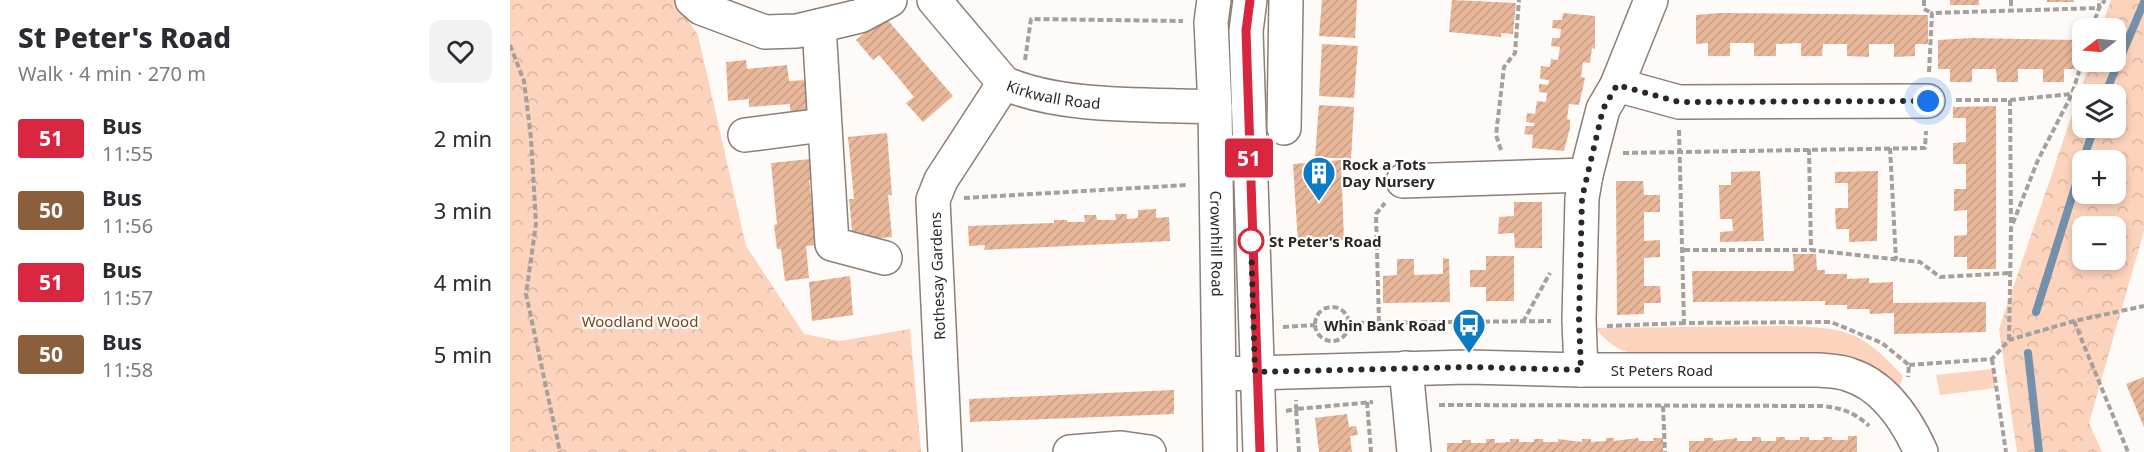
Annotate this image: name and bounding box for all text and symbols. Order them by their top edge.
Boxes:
text: St Peter's Road [18,18,231,56]
north arrow [2072,18,2126,72]
map controls [2072,18,2126,270]
button: heart [429,20,492,83]
text: Walk · 4 min · 270 m [18,60,206,87]
street label: Kirkwall Road [1004,75,1101,113]
button: layers [2072,84,2126,138]
your location [1913,86,1943,116]
text: Bus [102,110,142,140]
text: 2 min [434,123,492,153]
text: 51 [39,124,63,152]
line badge: 51 [1222,138,1276,178]
text: 11:55 [102,140,153,167]
text: 51 [1237,144,1261,172]
button: + [2072,150,2126,204]
place label: Rock a Tots Day Nursery [1342,154,1435,191]
building icon: Rock a Tots Day Nursery [1301,155,1337,202]
text: Bus [102,182,142,212]
street label: Crownhill Road [1206,190,1228,297]
text: 3 min [434,195,492,225]
text: 50 [39,196,63,224]
text: 11:56 [102,212,153,239]
street label: Rothesay Gardens [925,212,949,340]
button: − [2072,216,2126,270]
marker: St Peter's Road [1238,228,1264,254]
place label: St Peter's Road [1269,231,1381,251]
text: Bus [102,254,142,284]
text: 4 min [434,267,492,297]
text: 51 [39,268,63,296]
text: 11:57 [102,284,153,311]
bus stop icon: Whin Bank Road [1451,307,1487,354]
park label: Woodland Wood [582,311,698,331]
place label: Whin Bank Road [1324,315,1446,335]
text: Bus [102,326,142,356]
text: 5 min [434,339,492,369]
text: 50 [39,340,63,368]
text: 11:58 [102,356,153,383]
street label: St Peters Road [1611,360,1713,380]

